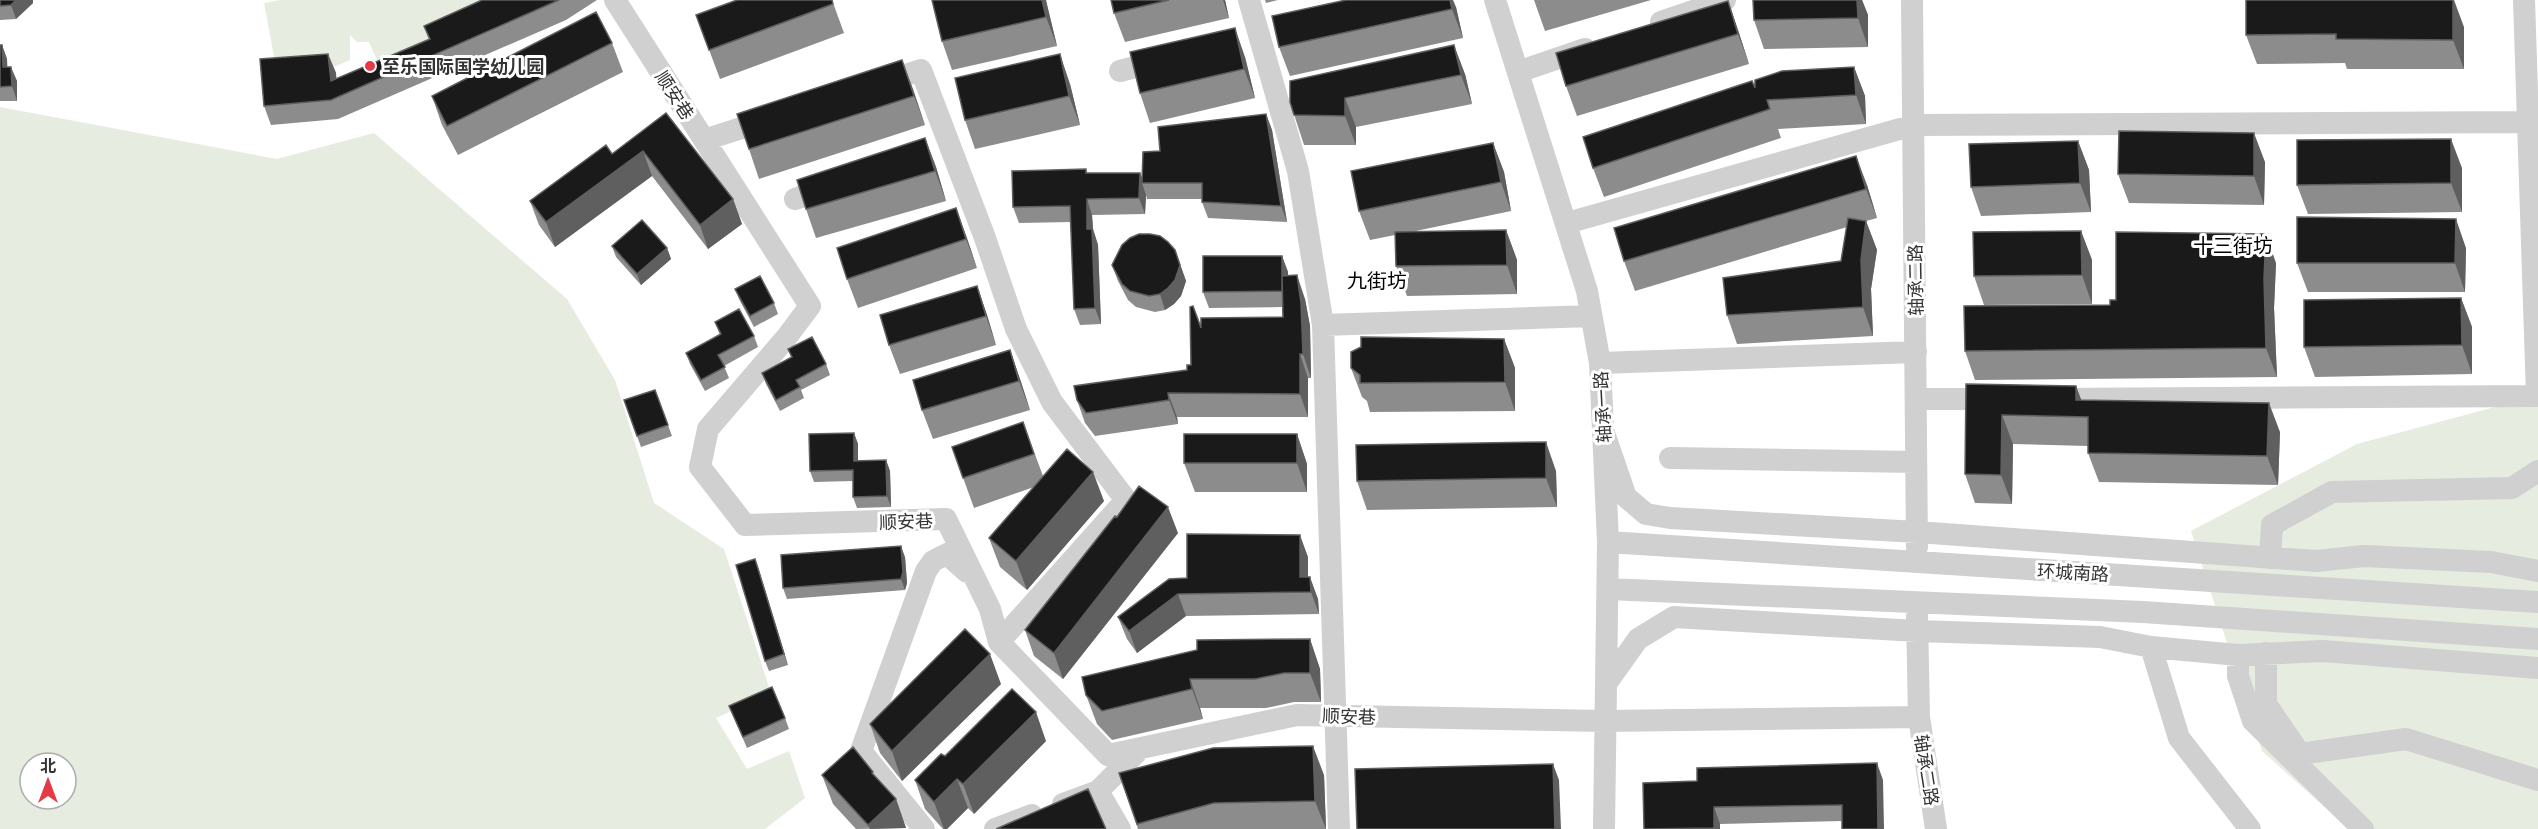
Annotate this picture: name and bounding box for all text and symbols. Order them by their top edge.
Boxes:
place label: 至乐国际国学幼儿园 [382,54,544,78]
marker: 至乐国际国学幼儿园 [363,59,377,73]
street label: 顺安巷 [650,66,700,124]
district label: 十三街坊 [2193,232,2273,259]
street label: 轴承二路 [1902,244,1928,316]
district label: 九街坊 [1347,267,1407,294]
street label: 轴承一路 [1588,370,1616,444]
street label: 顺安巷 [879,508,933,534]
street label: 环城南路 [2036,558,2110,586]
street label: 顺安巷 [1322,703,1376,729]
street label: 轴承二路 [1910,733,1944,807]
north arrow [18,751,78,811]
text: 北 [40,755,56,777]

